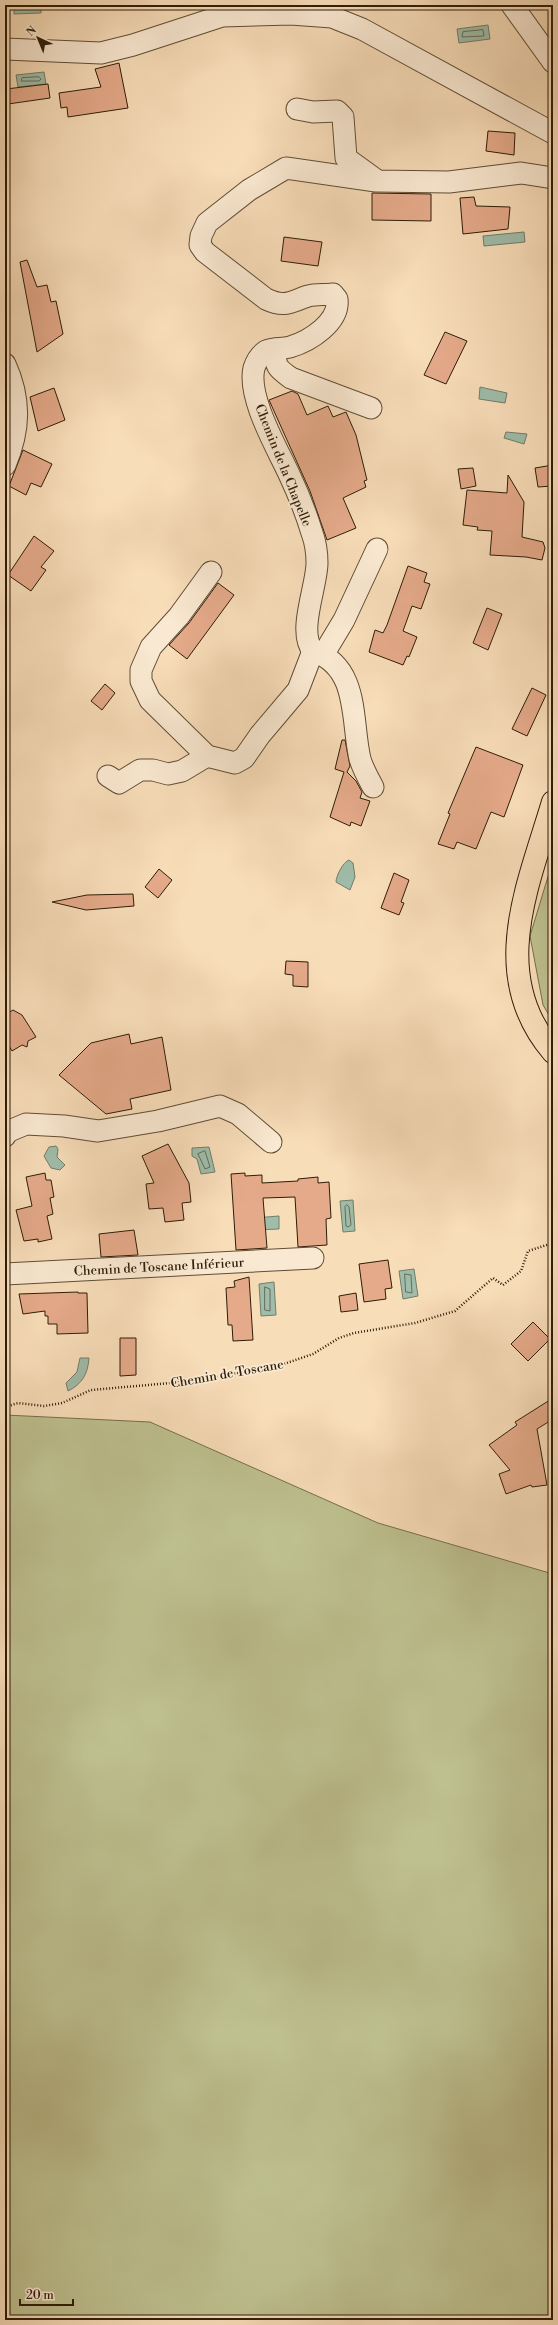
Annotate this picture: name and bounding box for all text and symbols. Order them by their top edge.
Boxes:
north arrow [18,18,58,58]
text: N [24,23,40,40]
street label: Chemin de la Chapelle [251,402,315,529]
street label: Chemin de Toscane Inférieur [73,1255,245,1279]
street label: Chemin de Toscane [169,1356,285,1392]
scale bar [20,2281,73,2307]
text: 20 m [26,2288,54,2303]

